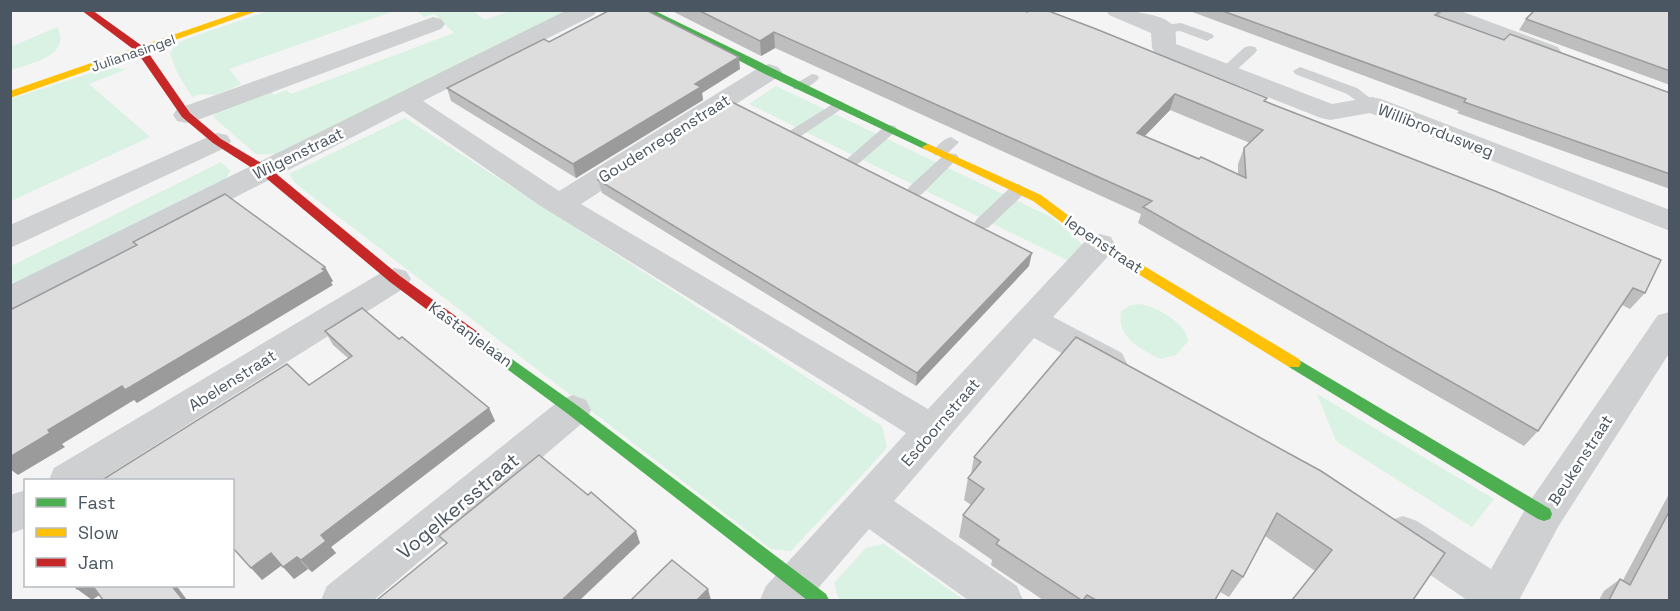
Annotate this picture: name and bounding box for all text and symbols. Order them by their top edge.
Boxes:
street label: Julianasingel [88,30,178,76]
street label: Goudenregenstraat [595,89,734,187]
street label: Willibrordusweg [1375,99,1497,162]
street label: Wilgenstraat [250,123,347,184]
street label: Iepenstraat [1061,211,1147,278]
street label: Kastanjelaan [424,297,517,372]
street label: Abelenstraat [184,345,280,416]
street label: Esdoornstraat [896,374,984,471]
street label: Beukenstraat [1543,411,1618,510]
street label: Vogelkersstraat [391,447,525,565]
legend [24,479,234,587]
text: Fast [78,491,115,514]
text: Slow [78,521,119,544]
text: Jam [78,551,114,574]

